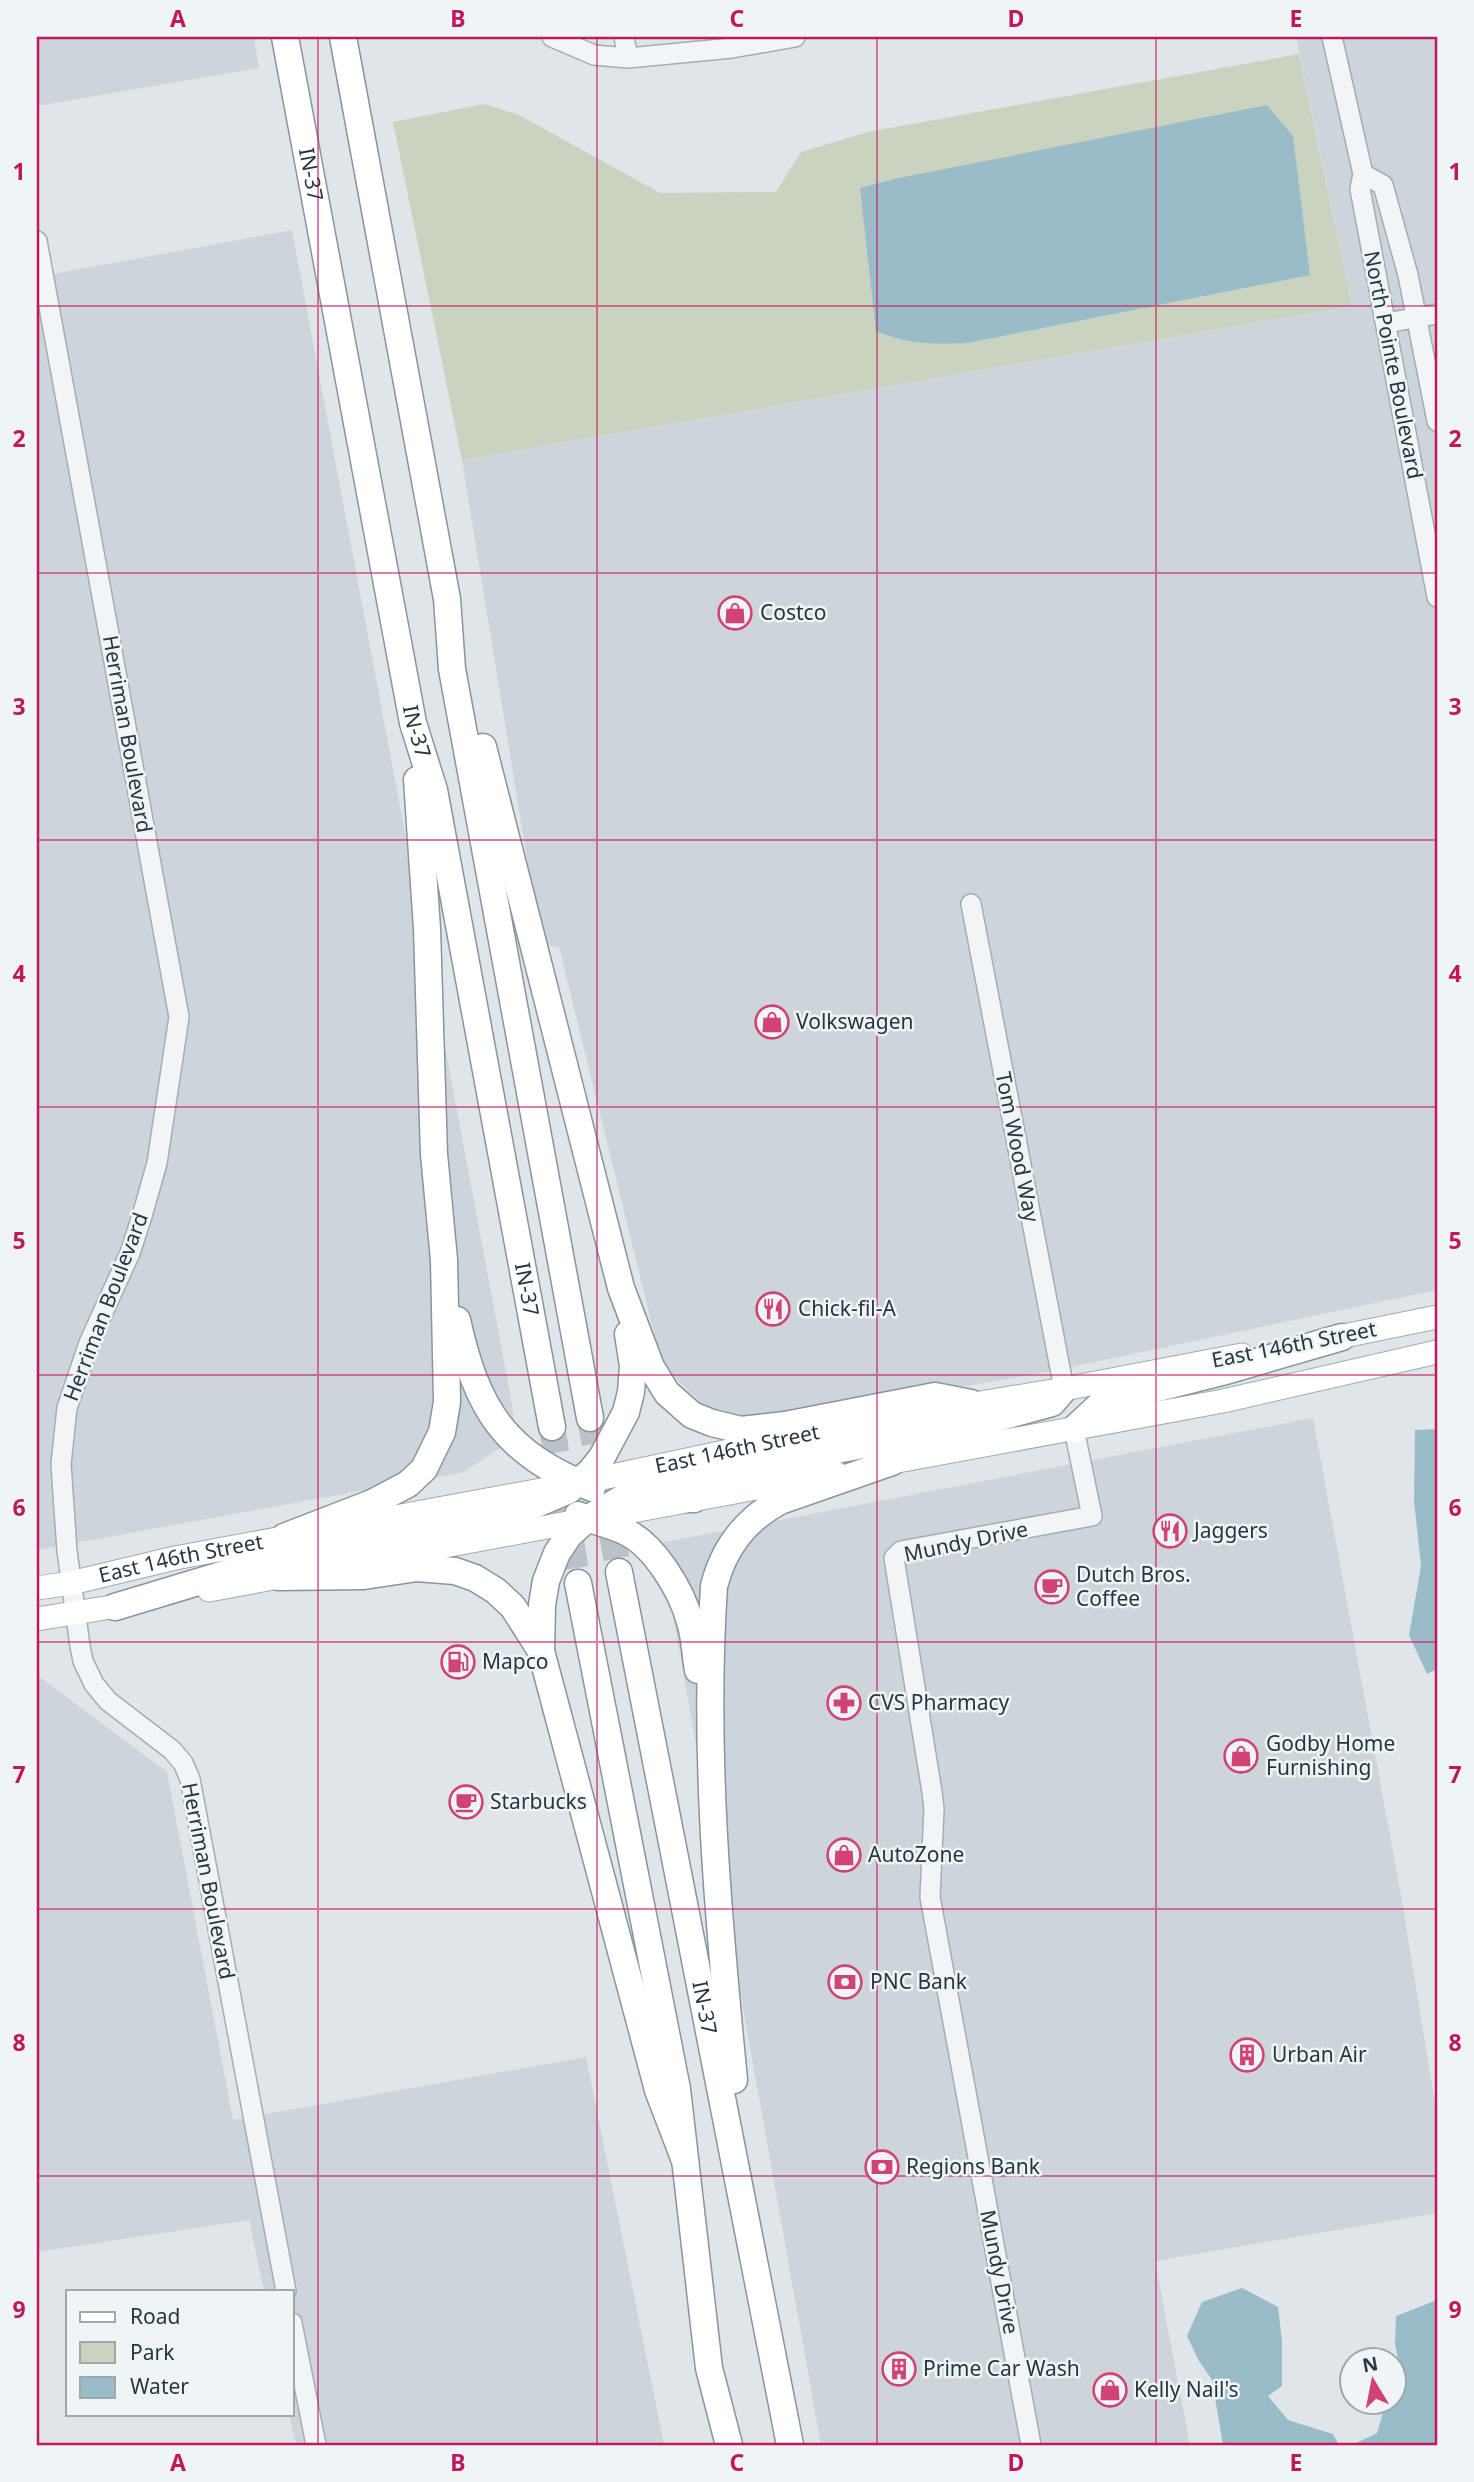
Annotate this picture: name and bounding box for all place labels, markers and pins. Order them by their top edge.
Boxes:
shop icon: Costco [716,594,754,632]
place label: Costco [760,598,826,626]
shop icon: Volkswagen [753,1003,791,1041]
place label: Volkswagen [796,1007,914,1035]
restaurant icon: Chick-fil-A [754,1290,792,1328]
place label: Chick-fil-A [798,1294,897,1322]
restaurant icon: Jaggers [1151,1512,1189,1550]
place label: Jaggers [1192,1516,1268,1544]
place label: Dutch Bros. Coffee [1076,1560,1191,1612]
cafe icon: Dutch Bros. Coffee [1033,1568,1071,1606]
fuel station icon: Mapco [439,1643,477,1681]
place label: Mapco [482,1647,549,1675]
pharmacy icon: CVS Pharmacy [825,1684,863,1722]
place label: CVS Pharmacy [868,1688,1009,1716]
place label: Godby Home Furnishing [1266,1729,1395,1781]
shop icon: Godby Home Furnishing [1222,1737,1260,1775]
cafe icon: Starbucks [447,1783,485,1821]
place label: Starbucks [490,1787,587,1815]
shop icon: AutoZone [825,1836,863,1874]
place label: AutoZone [868,1840,964,1868]
bank icon: PNC Bank [826,1963,864,2001]
place label: PNC Bank [870,1967,968,1995]
building icon: Urban Air [1228,2036,1266,2074]
place label: Urban Air [1272,2040,1367,2068]
bank icon: Regions Bank [863,2148,901,2186]
place label: Regions Bank [906,2152,1041,2180]
building icon: Prime Car Wash [880,2350,918,2388]
place label: Prime Car Wash [923,2354,1080,2382]
shop icon: Kelly Nail's [1091,2371,1129,2409]
place label: Kelly Nail's [1134,2375,1239,2403]

